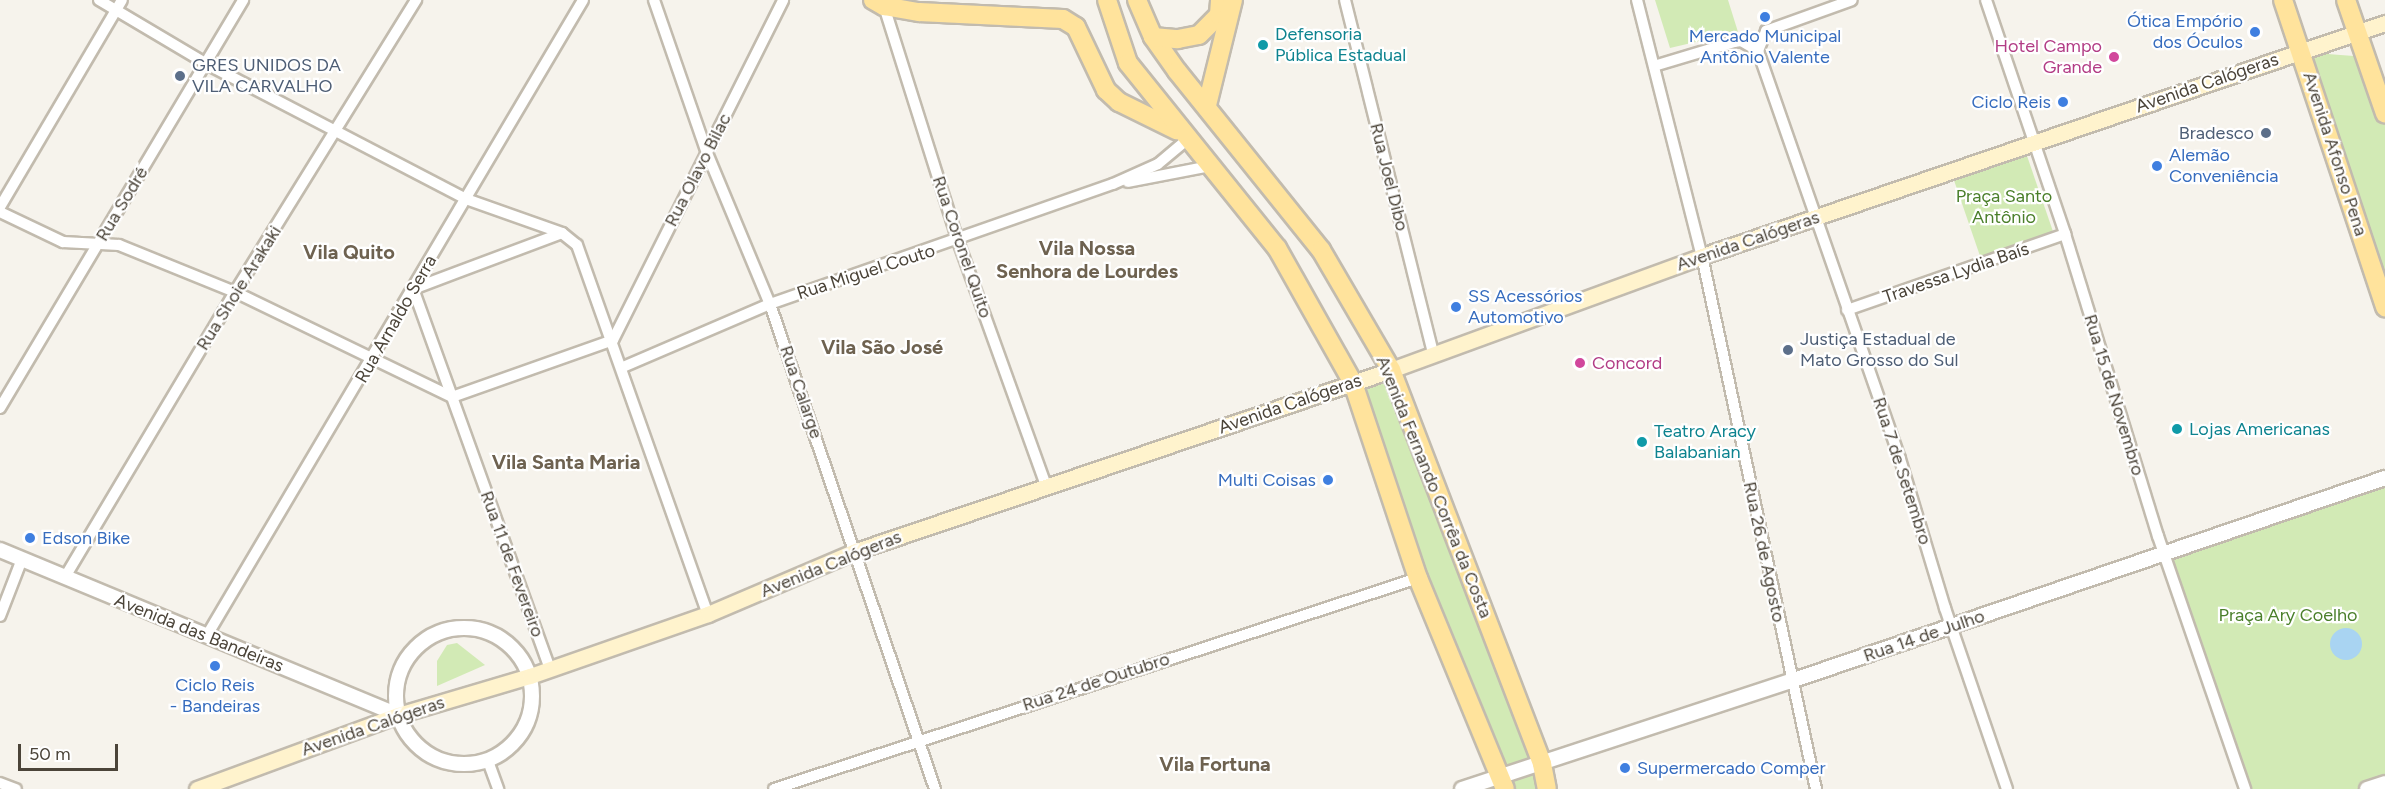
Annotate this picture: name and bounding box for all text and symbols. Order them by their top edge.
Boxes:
marker: Mercado Municipal Antônio Valente [1758,10,1772,24]
place label: Ótica Empório dos Óculos [2127,11,2243,54]
place label: Defensoria Pública Estadual [1275,24,1406,66]
marker: Ótica Empório dos Óculos [2248,25,2262,39]
place label: Mercado Municipal Antônio Valente [1689,26,1841,68]
place label: Hotel Campo Grande [1994,36,2102,78]
marker: Defensoria Pública Estadual [1256,38,1270,52]
street label: Avenida Calógeras [2133,48,2281,118]
marker: Hotel Campo Grande [2107,50,2121,64]
place label: GRES UNIDOS DA VILA CARVALHO [192,55,341,98]
marker: GRES UNIDOS DA VILA CARVALHO [173,69,187,83]
street label: Avenida Afonso Pena [2298,69,2372,239]
place label: Ciclo Reis [1972,91,2051,113]
marker: Ciclo Reis [2056,95,2070,109]
street label: Rua Olavo Bilac [660,110,736,230]
street label: Rua Joel Dibo [1365,121,1413,233]
place label: Bradesco [2179,122,2254,144]
marker: Bradesco [2259,126,2273,140]
place label: Alemão Conveniência [2169,145,2279,188]
marker: Alemão Conveniência [2150,159,2164,173]
street label: Rua Sodré [91,163,153,245]
street label: Rua Coronel Quito [928,173,996,321]
park label: Praça Santo Antônio [1956,186,2052,228]
street label: Avenida Calógeras [1674,206,1822,276]
street label: Rua Shoie Arakaki [192,222,286,354]
district label: Vila Nossa Senhora de Lourdes [996,236,1178,283]
street label: Travessa Lydia Baís [1880,238,2032,308]
district label: Vila Quito [303,240,395,264]
street label: Rua Miguel Couto [794,240,938,304]
street label: Rua Arnaldo Serra [351,251,441,387]
place label: SS Acessórios Automotivo [1468,286,1582,328]
marker: SS Acessórios Automotivo [1449,300,1463,314]
street label: Rua 15 de Novembro [2079,312,2149,478]
place label: Justiça Estadual de Mato Grosso do Sul [1800,329,1958,372]
district label: Vila São José [821,335,943,359]
street label: Rua Calarge [775,343,827,441]
marker: Justiça Estadual de Mato Grosso do Sul [1781,343,1795,357]
place label: Concord [1592,352,1662,374]
street label: Avenida Fernando Corrêa da Costa [1371,353,1497,621]
marker: Concord [1573,356,1587,370]
street label: Avenida Calógeras [1216,369,1364,439]
street label: Rua 7 de Setembro [1868,395,1936,547]
place label: Lojas Americanas [2189,418,2330,440]
place label: Teatro Aracy Balabanian [1654,421,1756,464]
marker: Lojas Americanas [2170,422,2184,436]
marker: Teatro Aracy Balabanian [1635,435,1649,449]
district label: Vila Santa Maria [492,450,640,474]
place label: Multi Coisas [1218,469,1316,491]
marker: Multi Coisas [1321,473,1335,487]
street label: Rua 26 de Agosto [1739,480,1789,624]
street label: Rua 11 de Fevereiro [476,488,548,640]
street label: Avenida Calógeras [757,526,905,602]
place label: Edson Bike [42,527,130,549]
marker: Edson Bike [23,531,37,545]
street label: Avenida das Bandeiras [111,589,287,677]
park label: Praça Ary Coelho [2219,604,2357,626]
street label: Rua 14 de Julho [1861,605,1987,667]
street label: Rua 24 de Outubro [1020,648,1172,716]
marker: Ciclo Reis - Bandeiras [208,659,222,673]
place label: Ciclo Reis - Bandeiras [170,675,260,718]
street label: Avenida Calógeras [299,691,447,761]
scale bar [21,732,122,770]
text: 50 m [29,743,71,765]
district label: Vila Fortuna [1159,752,1271,776]
place label: Supermercado Comper [1637,757,1826,779]
marker: Supermercado Comper [1618,761,1632,775]

